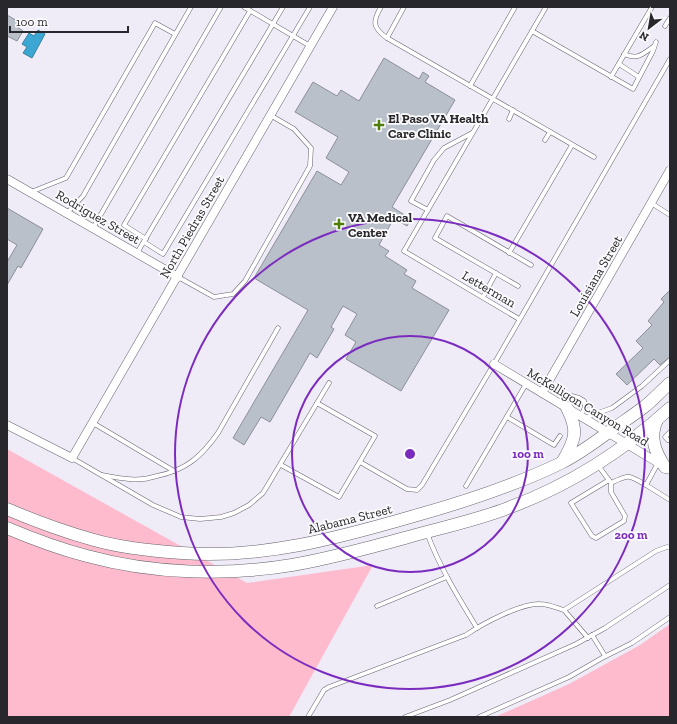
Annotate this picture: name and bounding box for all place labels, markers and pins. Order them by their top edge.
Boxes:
place label: El Paso VA Health Care Clinic [388,111,489,141]
marker: El Paso VA Health Care Clinic [373,119,385,131]
place label: VA Medical Center [348,210,412,240]
marker: VA Medical Center [333,218,345,230]
centre of rings [403,447,417,461]

